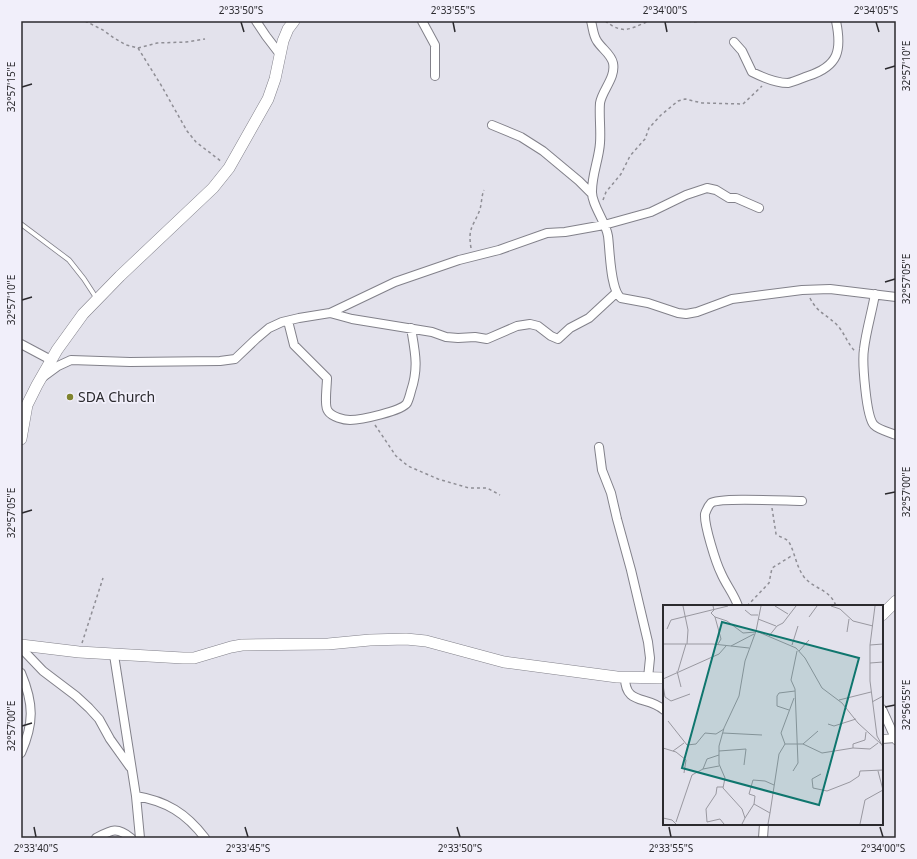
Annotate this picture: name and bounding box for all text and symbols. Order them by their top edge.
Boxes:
text: 2°33'50"S [219,3,264,17]
text: 2°33'55"S [431,3,476,17]
text: 2°34'00"S [643,3,688,17]
text: 2°34'05"S [854,3,899,17]
text: 32°57'10"E [899,41,913,91]
text: 32°57'15"E [4,62,18,112]
text: 32°57'05"E [899,254,913,304]
text: 32°57'10"E [4,275,18,325]
place label: SDA Church [78,387,155,406]
marker: SDA Church [65,392,75,402]
text: 32°57'00"E [899,467,913,517]
text: 32°57'05"E [4,488,18,538]
inset map [663,605,883,825]
text: 32°56'55"E [899,680,913,730]
text: 32°57'00"E [4,701,18,751]
text: 2°33'40"S [14,841,59,855]
text: 2°33'45"S [226,841,271,855]
text: 2°33'50"S [438,841,483,855]
text: 2°33'55"S [649,841,694,855]
text: 2°34'00"S [861,841,906,855]

